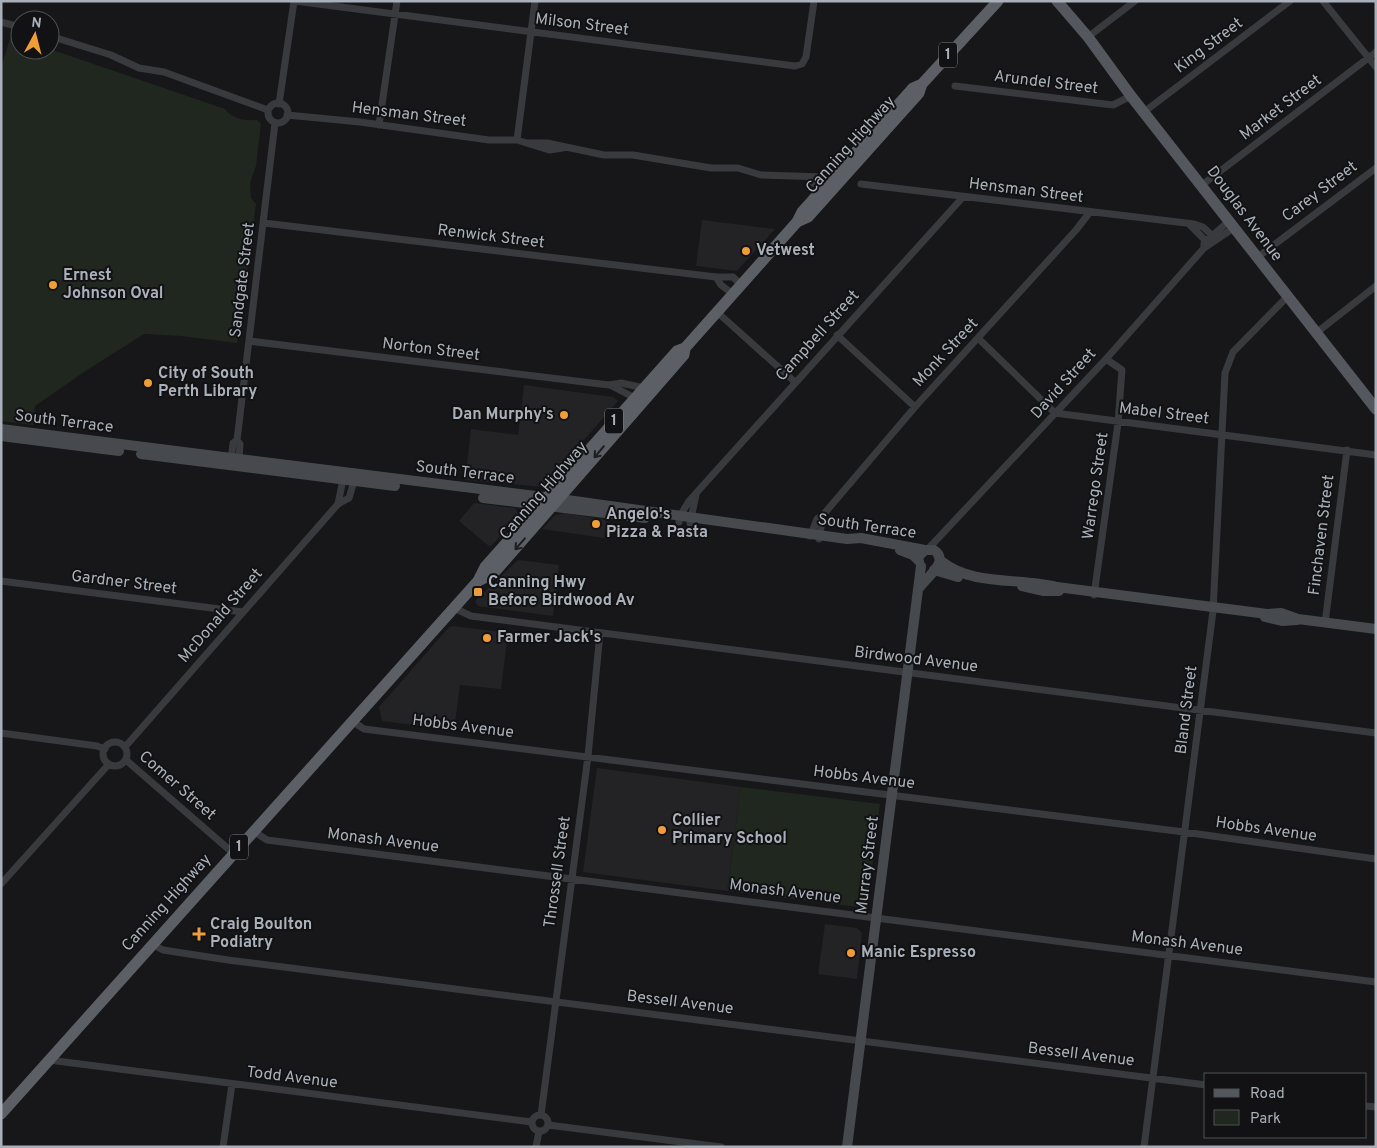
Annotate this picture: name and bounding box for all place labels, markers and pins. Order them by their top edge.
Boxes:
place label: Vetwest [756,241,815,261]
marker: Vetwest [740,245,752,257]
place label: Ernest Johnson Oval [63,266,163,304]
marker: Ernest Johnson Oval [47,279,59,291]
place label: City of South Perth Library [158,364,257,402]
marker: City of South Perth Library [142,377,154,389]
place label: Dan Murphy's [452,405,554,425]
marker: Dan Murphy's [558,409,570,421]
place label: Angelo's Pizza & Pasta [606,505,708,543]
marker: Angelo's Pizza & Pasta [590,518,602,530]
place label: Canning Hwy Before Birdwood Av [488,573,635,611]
marker: Canning Hwy Before Birdwood Av [472,586,484,598]
place label: Farmer Jack's [497,628,601,648]
marker: Farmer Jack's [481,632,493,644]
place label: Collier Primary School [672,811,787,849]
marker: Collier Primary School [656,824,668,836]
place label: Craig Boulton Podiatry [210,915,312,953]
marker: Craig Boulton Podiatry [192,927,206,941]
place label: Manic Espresso [861,943,976,963]
marker: Manic Espresso [845,947,857,959]

